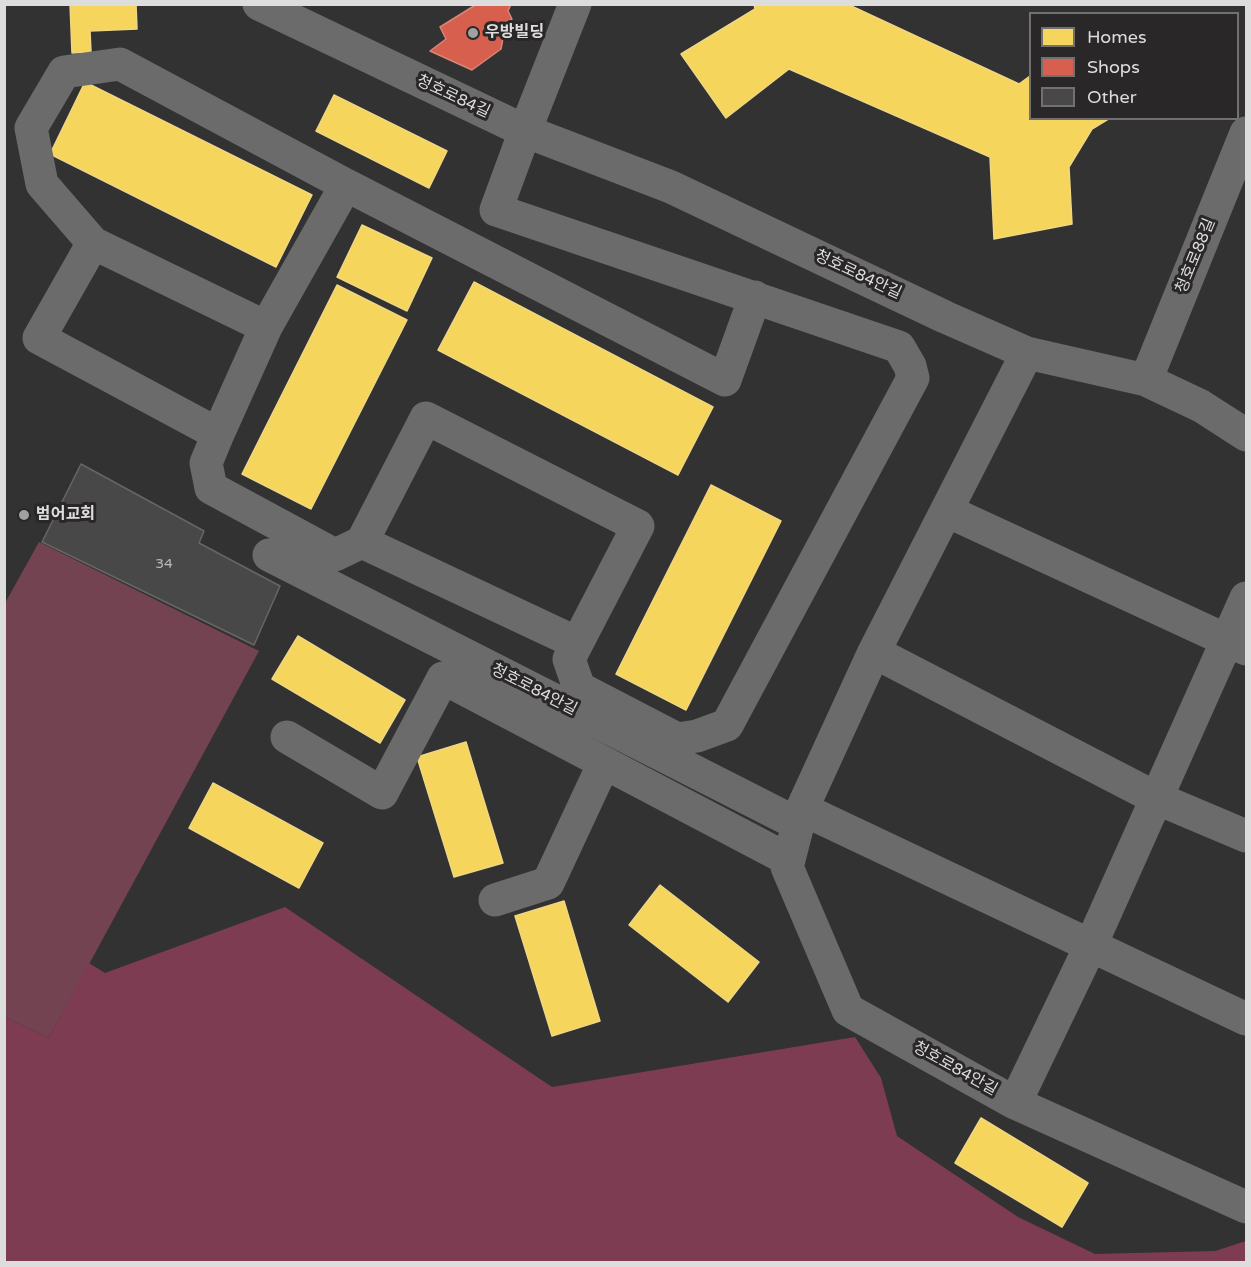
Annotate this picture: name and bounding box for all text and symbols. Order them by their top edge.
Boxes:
legend [1029,12,1239,120]
place label: 우방빌딩 [485,23,544,43]
marker: 우방빌딩 [466,26,480,40]
text: Homes [1087,26,1147,48]
text: Shops [1087,56,1140,78]
street label: 청호로84길 [413,72,493,122]
text: Other [1087,86,1137,108]
street label: 청호로88길 [1172,216,1220,296]
street label: 청호로84안길 [811,247,905,303]
place label: 범어교회 [36,505,95,525]
marker: 범어교회 [17,508,31,522]
house number: 34 [155,556,173,572]
street label: 청호로84안길 [488,660,580,720]
street label: 청호로84안길 [909,1038,1001,1100]

